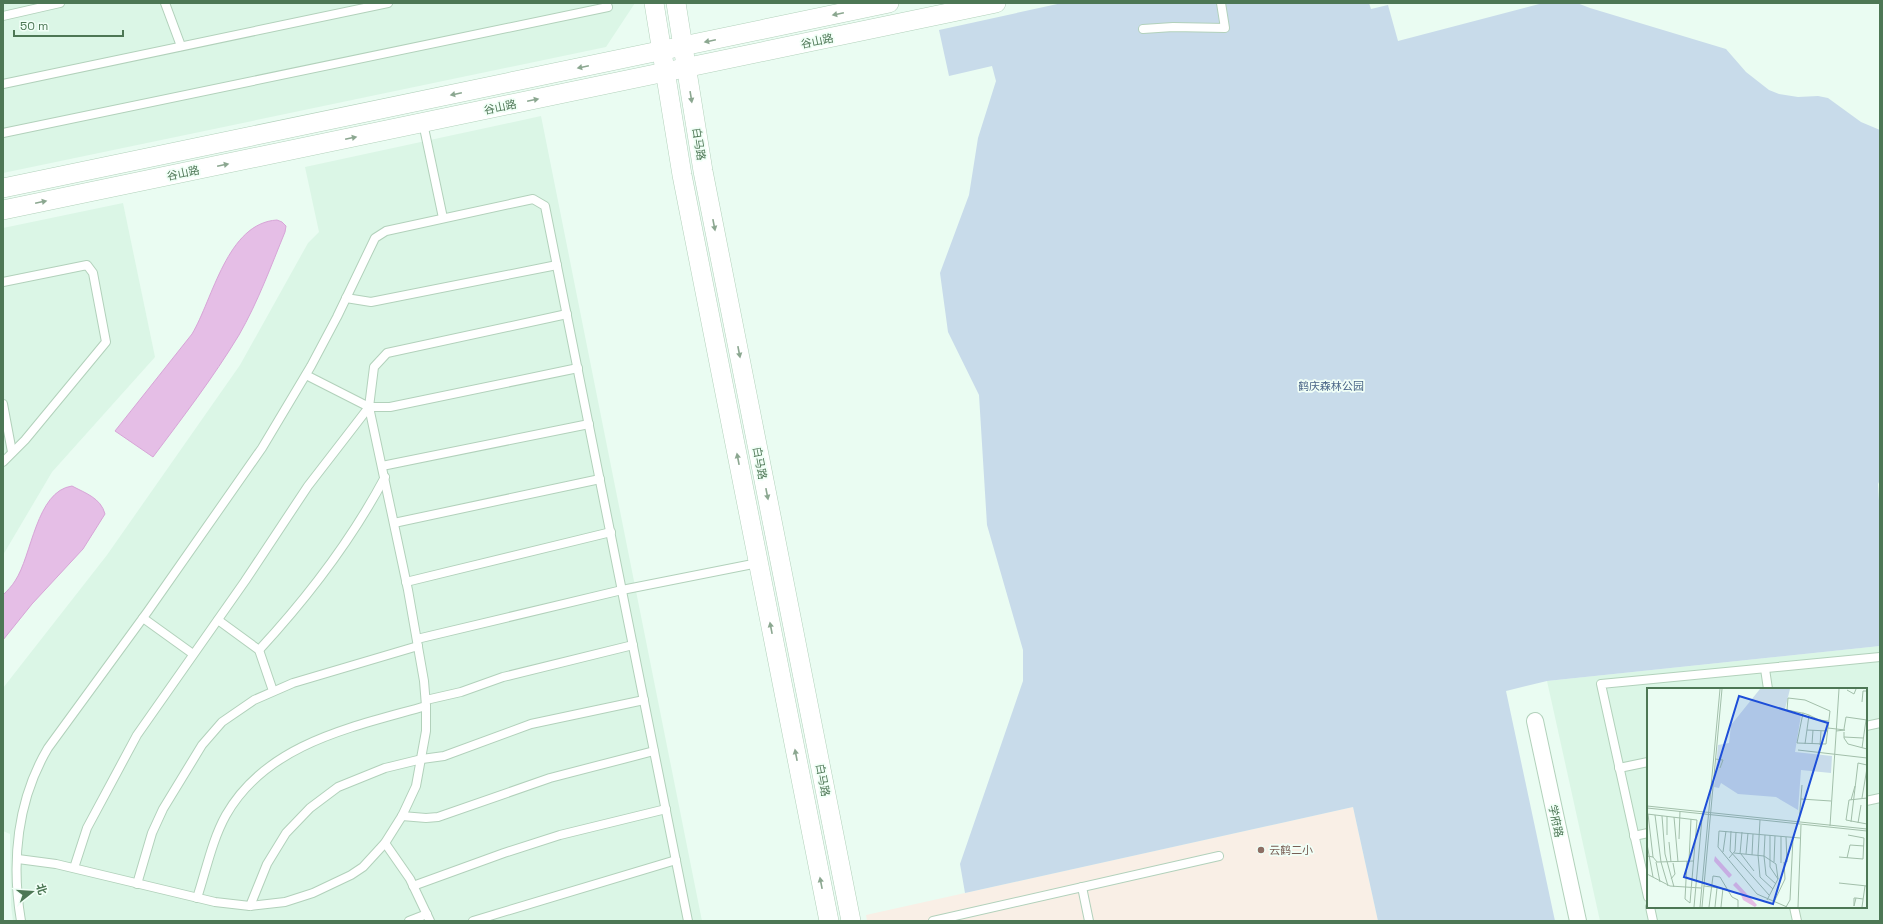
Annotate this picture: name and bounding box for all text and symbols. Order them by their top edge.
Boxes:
one-way arrow [831,11,844,17]
scale bar [14,12,123,38]
text: 50 m [20,18,48,34]
street label: 谷山路 [799,31,835,51]
one-way arrow [704,38,717,44]
one-way arrow [577,65,589,71]
one-way arrow [450,91,462,97]
one-way arrow [688,91,694,103]
street label: 谷山路 [482,97,518,117]
one-way arrow [527,97,539,103]
street label: 白马路 [690,127,708,161]
one-way arrow [344,135,357,141]
one-way arrow [217,161,229,167]
street label: 谷山路 [165,163,201,183]
one-way arrow [35,199,47,205]
one-way arrow [711,219,717,231]
one-way arrow [736,346,742,358]
park label: 鹤庆森林公园 [1298,379,1364,393]
street label: 白马路 [750,445,770,481]
one-way arrow [734,453,740,465]
one-way arrow [764,487,770,500]
one-way arrow [767,621,773,634]
inset map [1647,688,1867,908]
one-way arrow [793,749,799,761]
street label: 白马路 [813,762,833,798]
street label: 学府路 [1546,803,1566,839]
place label: 云鹤二小 [1269,843,1313,857]
marker: 云鹤二小 [1256,845,1266,855]
north arrow [12,872,52,912]
one-way arrow [818,877,824,889]
text: 北 [33,882,50,896]

